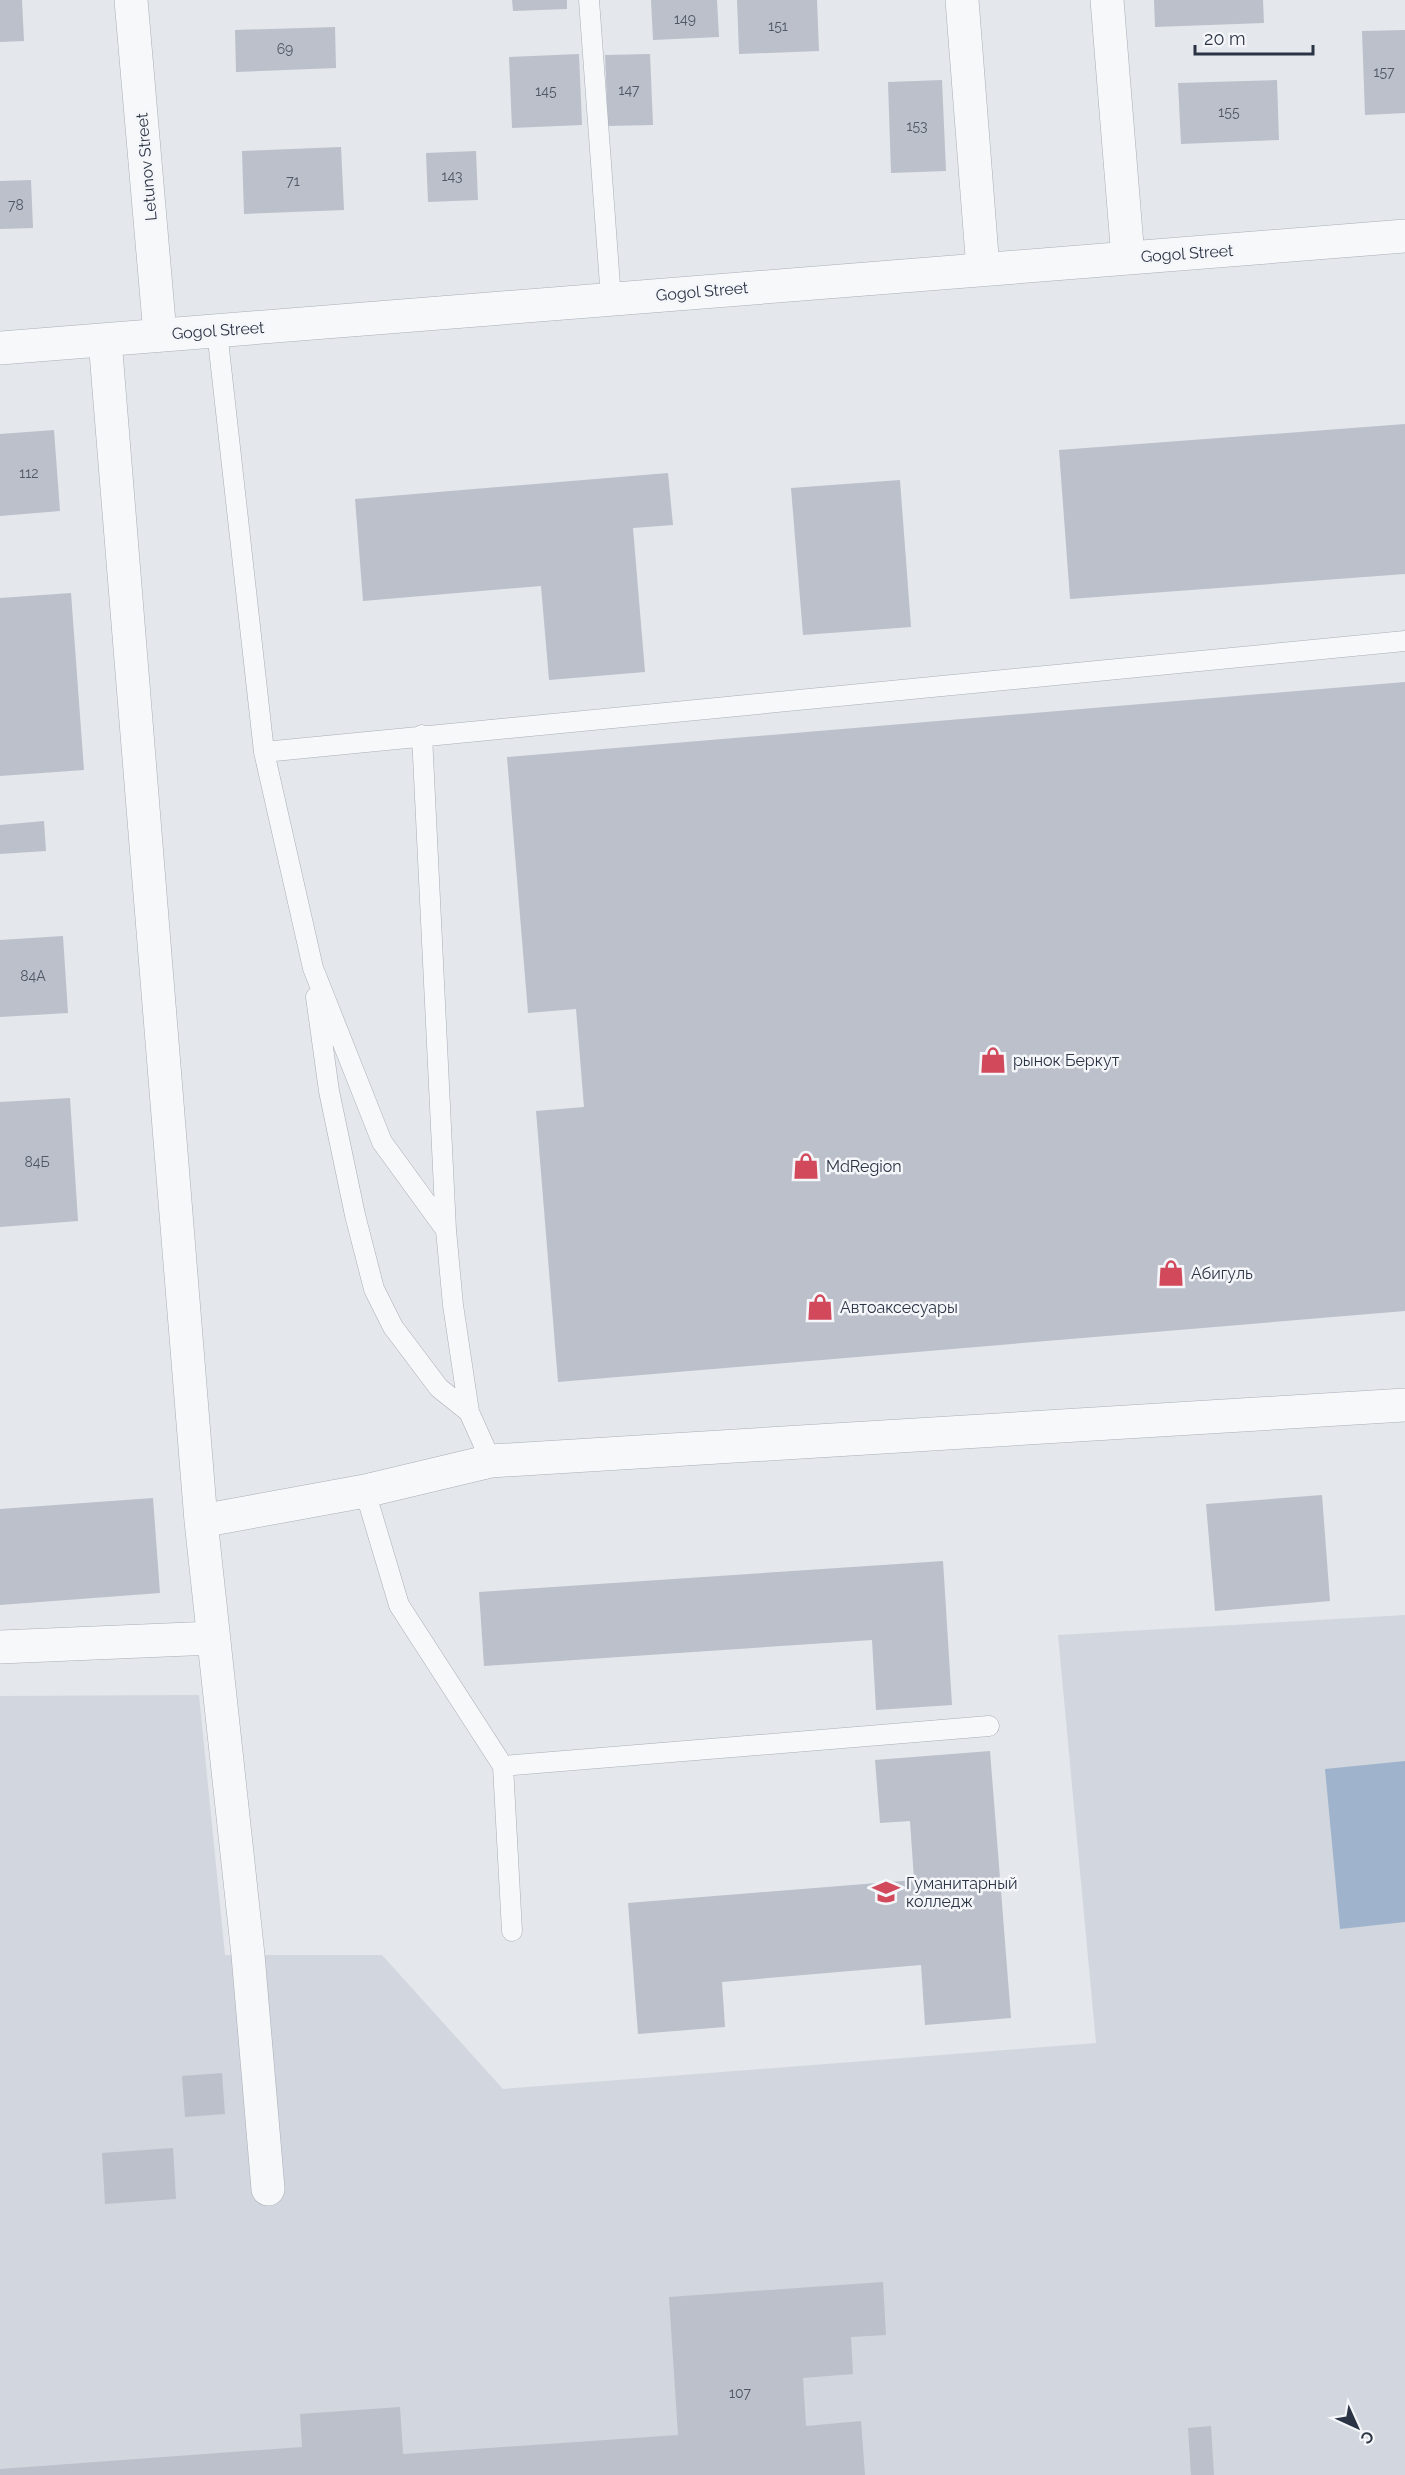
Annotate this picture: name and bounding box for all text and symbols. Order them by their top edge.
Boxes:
house number: 149 [674,11,696,27]
house number: 151 [768,18,788,34]
scale bar [1195,18,1314,56]
text: 20 m [1204,28,1246,49]
house number: 69 [277,41,293,57]
house number: 157 [1373,64,1395,80]
house number: 147 [618,82,640,98]
house number: 145 [535,83,557,99]
house number: 155 [1218,104,1240,120]
street label: Letunov Street [132,111,161,222]
house number: 153 [906,118,928,134]
house number: 143 [441,168,463,184]
house number: 71 [286,173,300,189]
house number: 78 [8,197,24,213]
street label: Gogol Street [1140,241,1235,266]
street label: Gogol Street [655,278,750,305]
street label: Gogol Street [171,318,266,343]
house number: 112 [19,465,39,481]
house number: 84А [20,968,46,984]
shop icon: рынок Беркут [978,1045,1008,1075]
place label: рынок Беркут [1013,1051,1120,1070]
shop icon: MdRegion [791,1151,821,1181]
house number: 84Б [24,1154,50,1170]
place label: MdRegion [826,1157,902,1176]
shop icon: Абигуль [1156,1258,1186,1288]
place label: Абигуль [1191,1264,1253,1283]
shop icon: Автоаксесуары [805,1292,835,1322]
place label: Автоаксесуары [840,1298,958,1317]
place label: Гуманитарный колледж [906,1874,1018,1911]
school or university icon: Гуманитарный колледж [871,1877,901,1907]
house number: 107 [729,2385,751,2401]
north arrow [1327,2397,1387,2457]
text: С [1357,2427,1378,2448]

